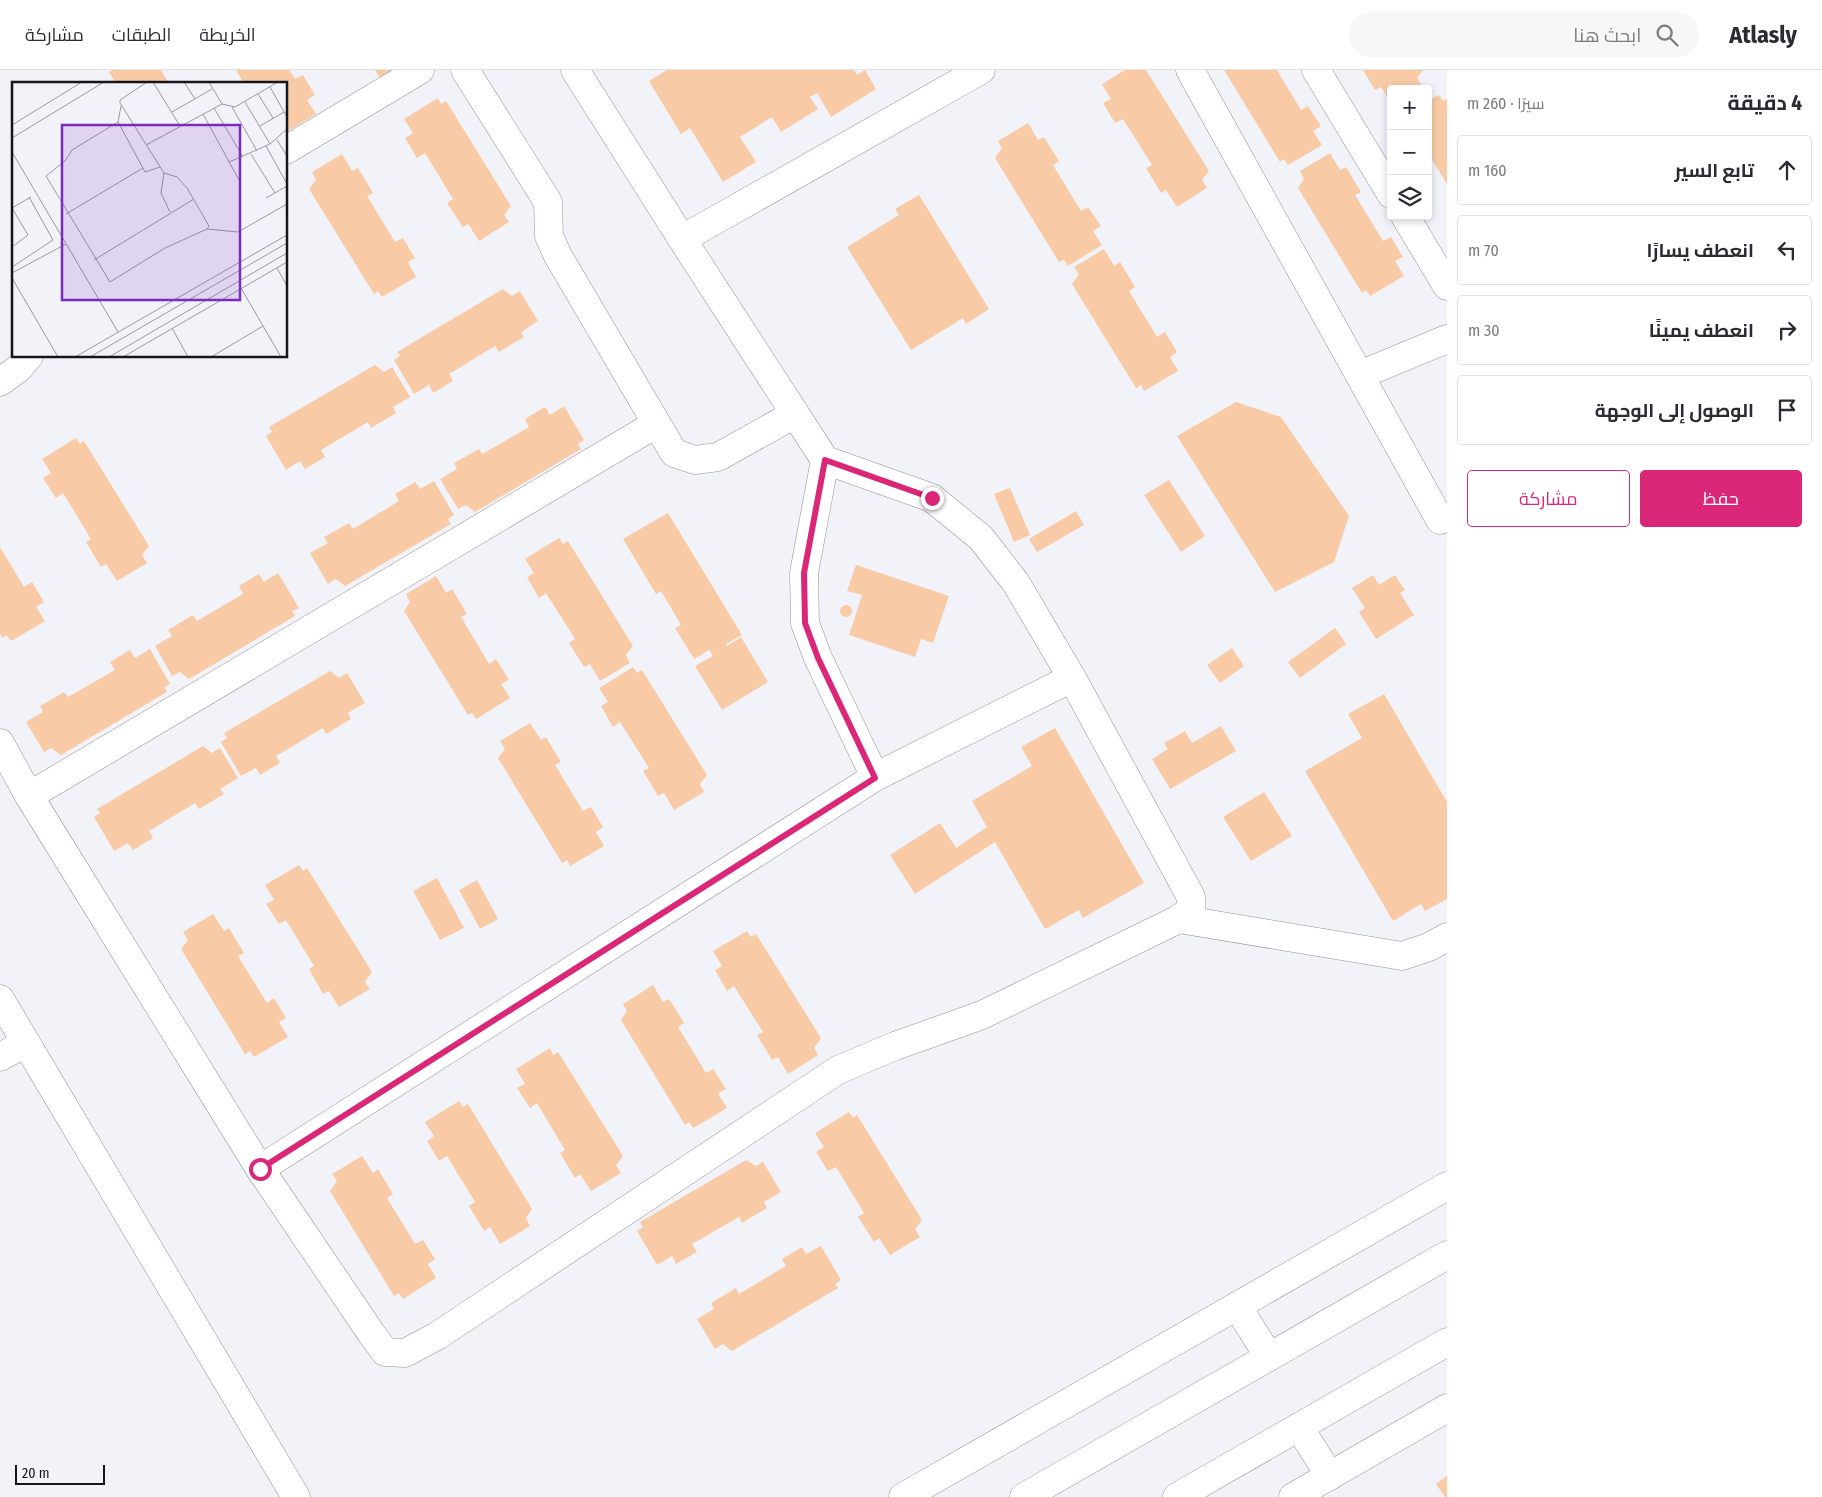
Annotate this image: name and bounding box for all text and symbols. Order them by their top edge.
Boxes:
search box [1349,12,1699,57]
icon: search [1653,21,1681,49]
text: Atlasly [1729,21,1797,49]
text: مشاركة [25,24,84,46]
text: الطبقات [112,24,171,46]
text: الخريطة [199,24,256,46]
text: ابحث هنا [1573,24,1641,47]
inset map [12,82,288,358]
map controls [1387,85,1432,220]
button: + [1387,85,1432,130]
text: 4 دقيقة [1727,90,1802,116]
text: سيرًا · 260 m [1467,94,1544,113]
button: − [1387,130,1432,175]
icon: ahead [1773,156,1801,184]
text: تابع السير [1675,159,1754,182]
text: 160 m [1468,161,1507,180]
button: layers [1387,175,1432,220]
icon: left [1773,236,1801,264]
text: انعطف يسارًا [1646,239,1754,262]
text: 70 m [1468,241,1499,260]
icon: right [1773,316,1801,344]
text: انعطف يمينًا [1649,319,1754,342]
text: 30 m [1468,321,1500,340]
icon: arrive [1773,396,1801,424]
text: الوصول إلى الوجهة [1595,399,1754,422]
button: مشاركة [1467,470,1630,527]
button: حفظ [1640,470,1802,527]
route end [921,487,944,510]
route start [249,1158,272,1181]
scale bar [15,1462,105,1485]
text: 20 m [22,1465,50,1482]

